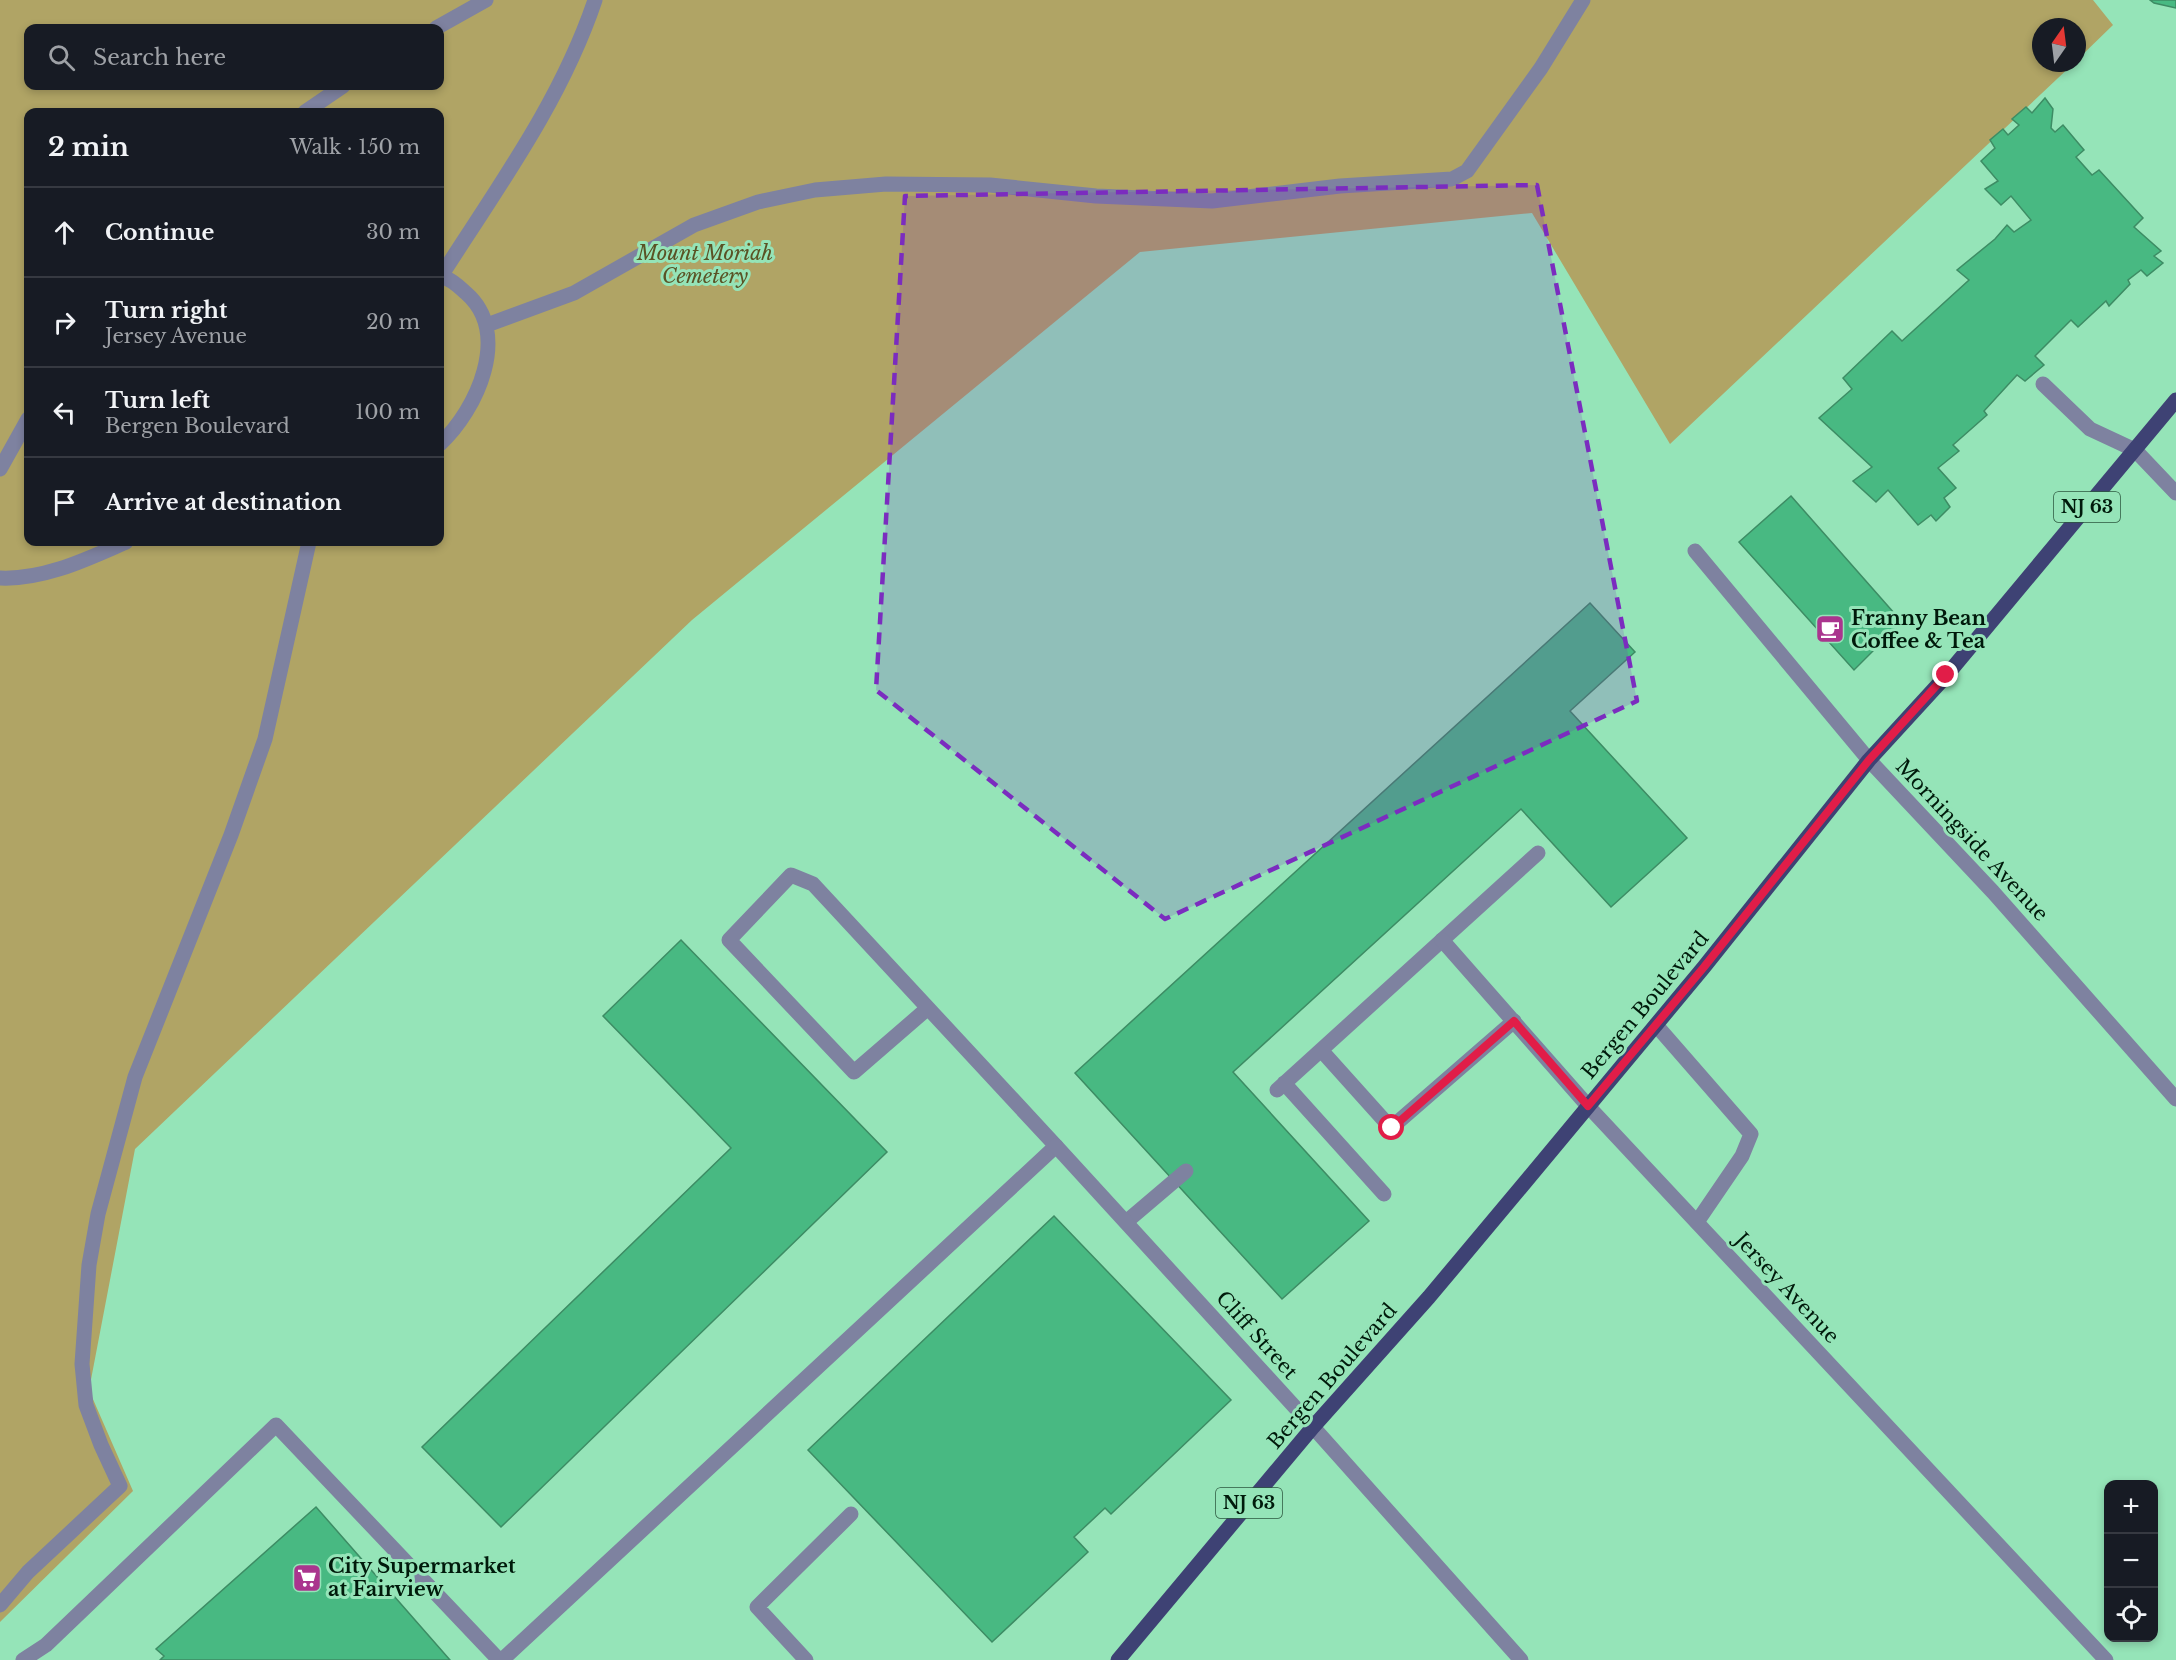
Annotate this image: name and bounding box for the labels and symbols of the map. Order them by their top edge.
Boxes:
north arrow [2032,18,2086,72]
park label: Mount Moriah Cemetery [636,241,773,288]
road number: NJ 63 [2054,492,2120,522]
place label: Franny Bean Coffee & Tea [1851,606,1987,653]
cafe icon: Franny Bean Coffee & Tea [1814,613,1846,645]
route end [1932,661,1958,687]
street label: Morningside Avenue [1891,754,2053,926]
street label: Bergen Boulevard [1576,927,1714,1083]
route start [1378,1114,1404,1140]
street label: Jersey Avenue [1728,1226,1844,1348]
street label: Cliff Street [1211,1286,1303,1384]
street label: Bergen Boulevard [1262,1298,1402,1454]
road number: NJ 63 [1216,1488,1282,1518]
place label: City Supermarket at Fairview [328,1554,516,1601]
supermarket icon: City Supermarket at Fairview [291,1562,323,1594]

